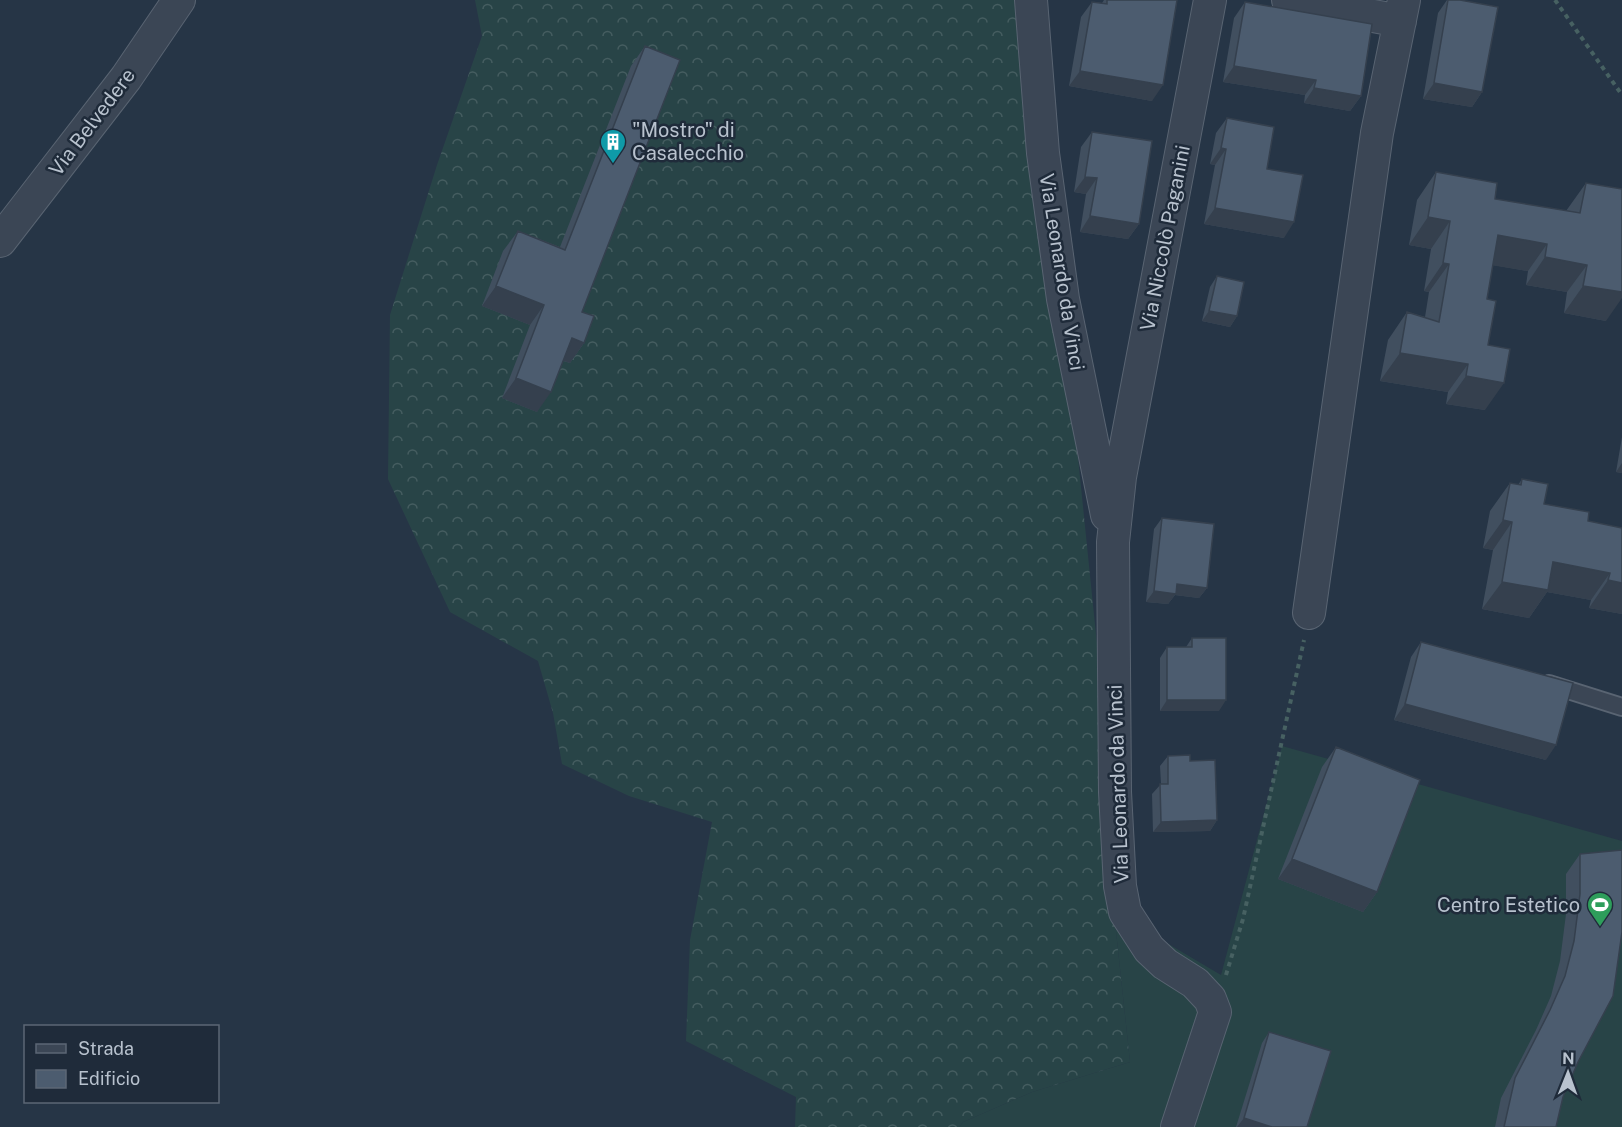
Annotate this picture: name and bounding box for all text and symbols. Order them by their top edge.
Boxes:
street label: Via Belvedere [44,64,140,180]
place label: "Mostro" di Casalecchio [632,118,744,165]
building icon: "Mostro" di Casalecchio [598,127,628,165]
street label: Via Niccolò Paganini [1135,143,1195,333]
street label: Via Leonardo da Vinci [1035,172,1089,372]
street label: Via Leonardo da Vinci [1103,684,1133,884]
sports icon: Centro Estetico [1585,890,1615,928]
place label: Centro Estetico [1437,893,1580,917]
legend [24,1025,219,1103]
text: Strada [78,1038,134,1059]
north arrow [1538,1043,1598,1103]
text: N [1562,1049,1575,1068]
text: Edificio [78,1068,140,1089]

